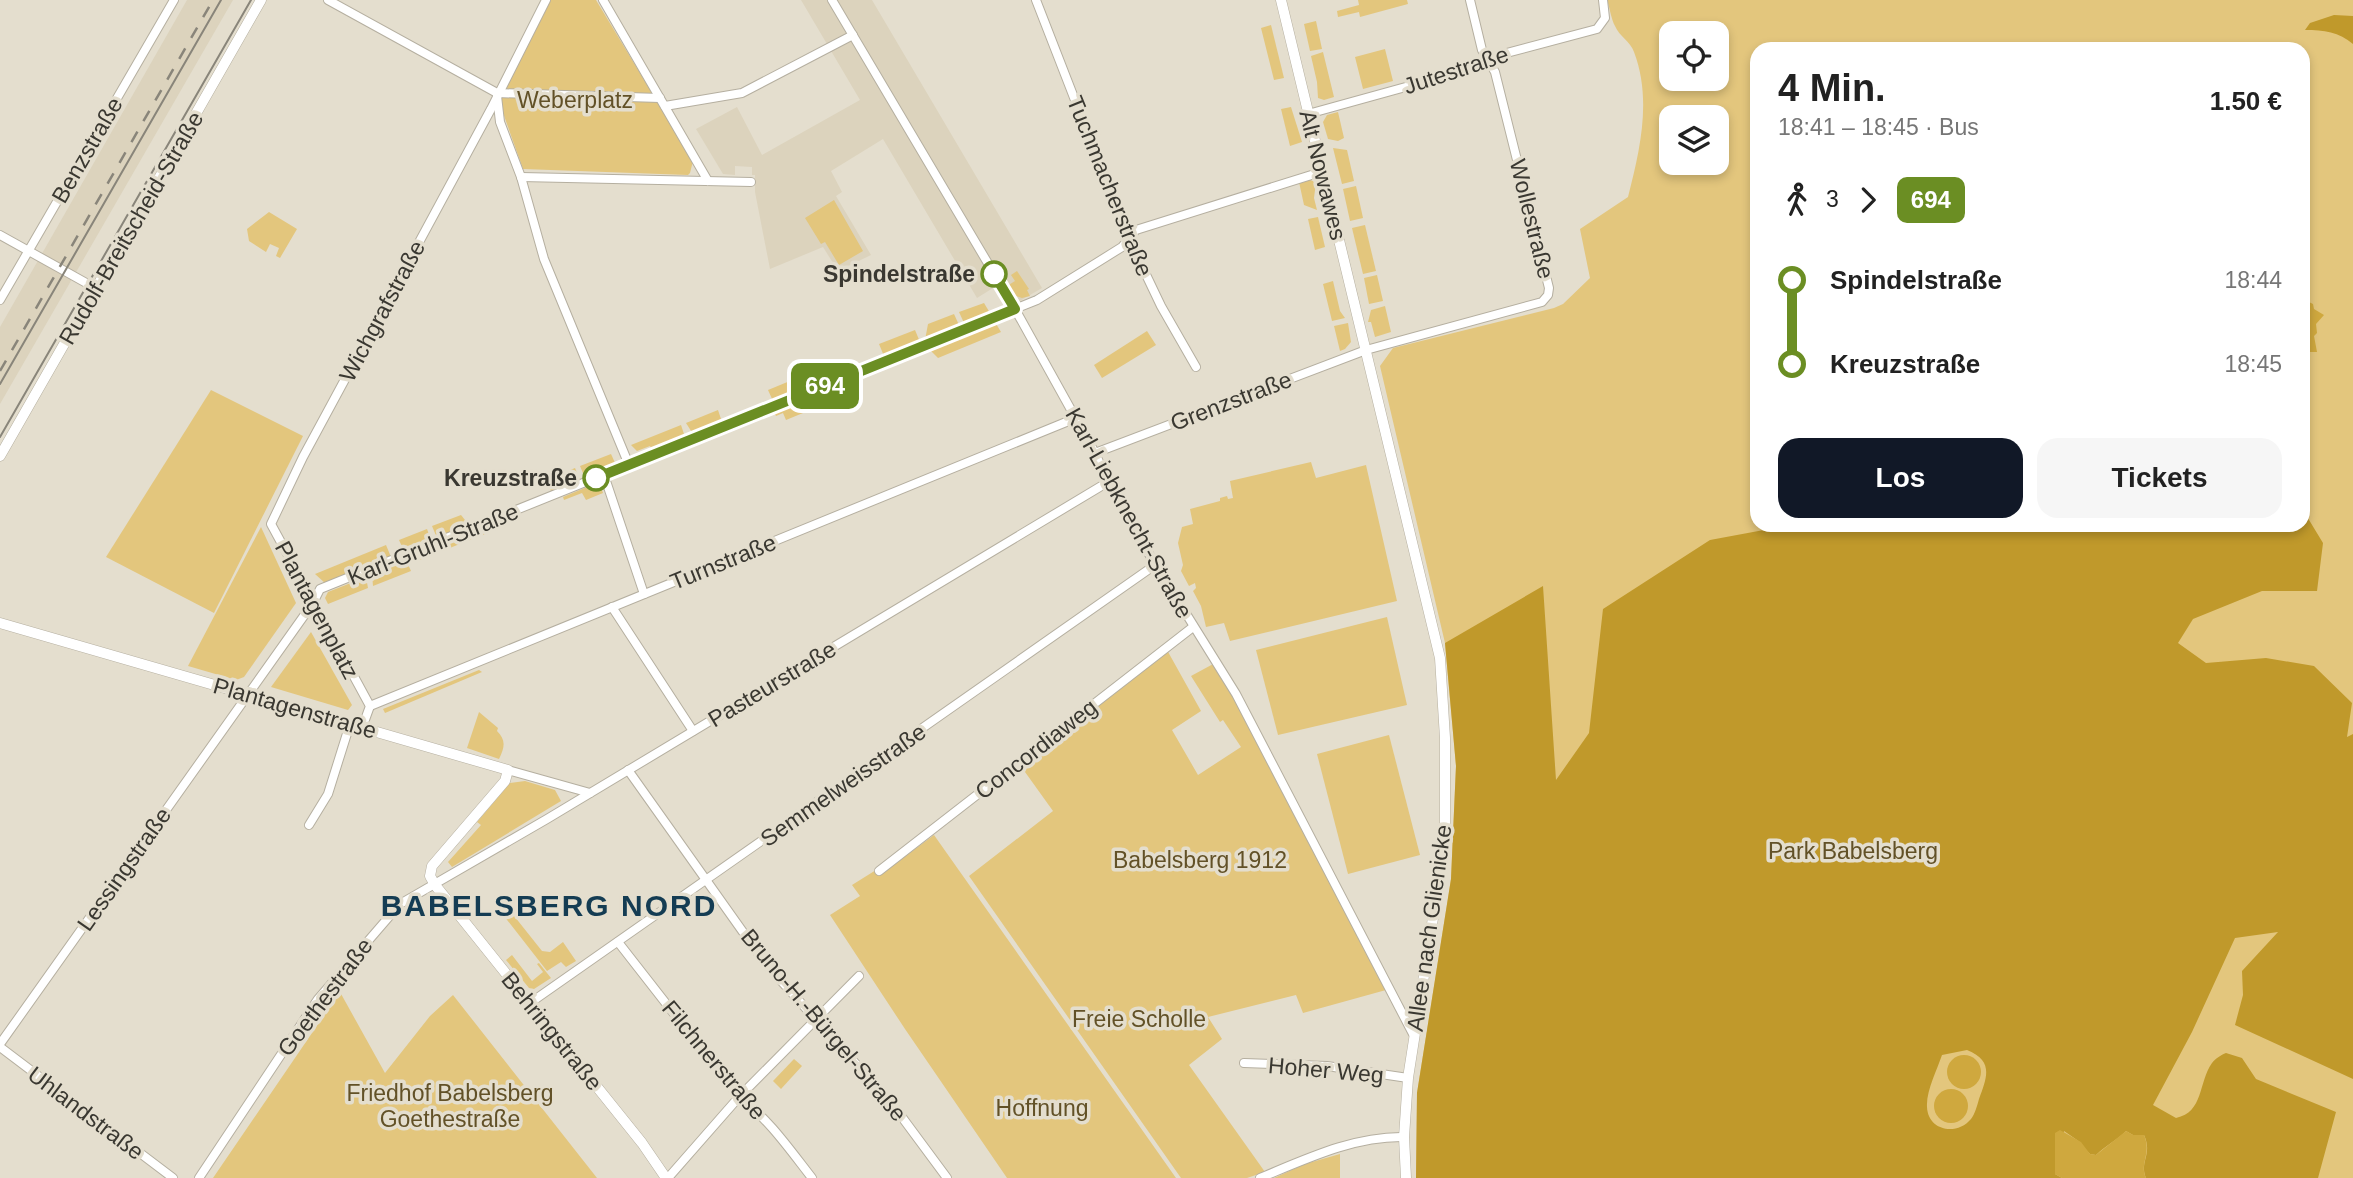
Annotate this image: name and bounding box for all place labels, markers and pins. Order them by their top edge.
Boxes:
place label: Spindelstraße [823,261,975,287]
marker: Spindelstraße [981,261,1007,287]
place label: Kreuzstraße [444,465,577,491]
marker: Kreuzstraße [583,465,609,491]

